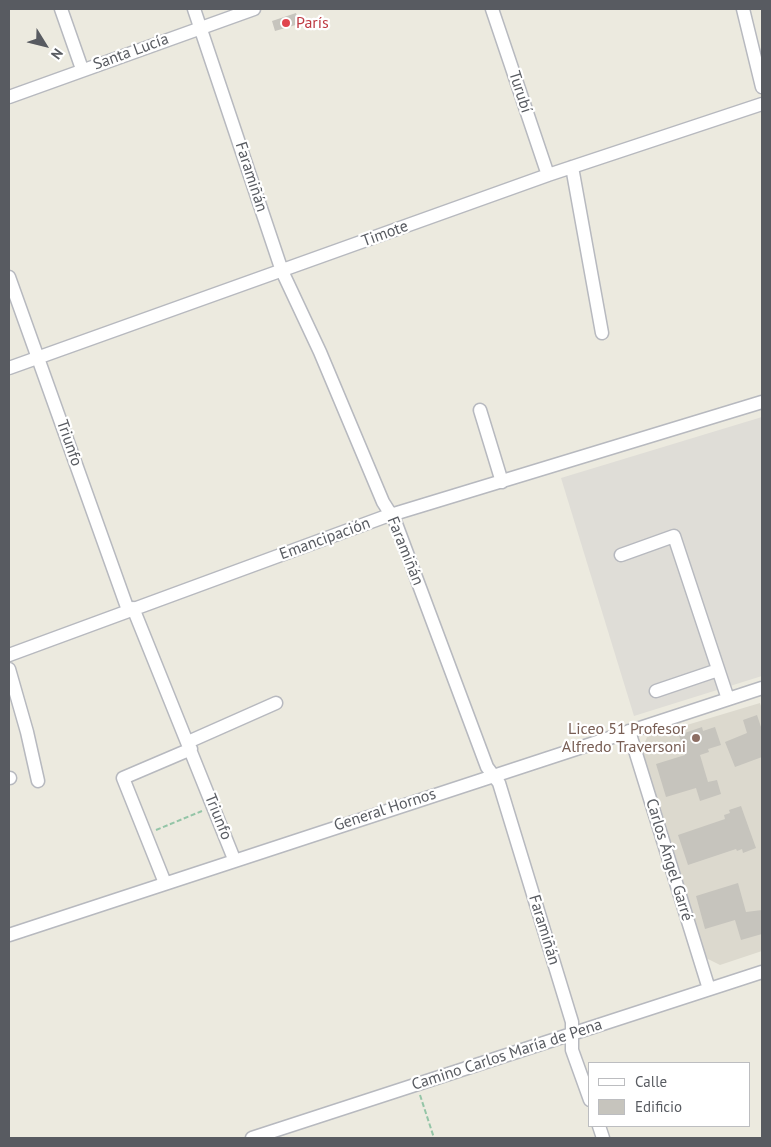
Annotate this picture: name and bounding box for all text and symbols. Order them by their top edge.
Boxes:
place label: París [296,13,329,33]
marker: París [280,17,292,29]
north arrow [20,20,70,70]
street label: Santa Lucía [91,29,171,75]
text: N [47,45,67,63]
street label: Turubí [504,69,536,115]
street label: Faramiñán [231,140,271,214]
street label: Timote [359,217,411,251]
street label: Triunfo [52,417,86,469]
street label: Emancipación [277,514,373,564]
street label: Faramiñán [383,514,427,588]
place label: Liceo 51 Profesor Alfredo Traversoni [562,719,686,757]
marker: Liceo 51 Profesor Alfredo Traversoni [690,732,702,744]
street label: General Hornos [332,784,438,836]
street label: Triunfo [200,791,236,843]
street label: Carlos Ángel Garré [641,796,697,924]
street label: Faramiñán [524,893,564,967]
street label: Camino Carlos María de Pena [409,1015,605,1095]
legend [588,1062,751,1127]
text: Calle [635,1072,667,1091]
text: Edificio [635,1097,682,1116]

